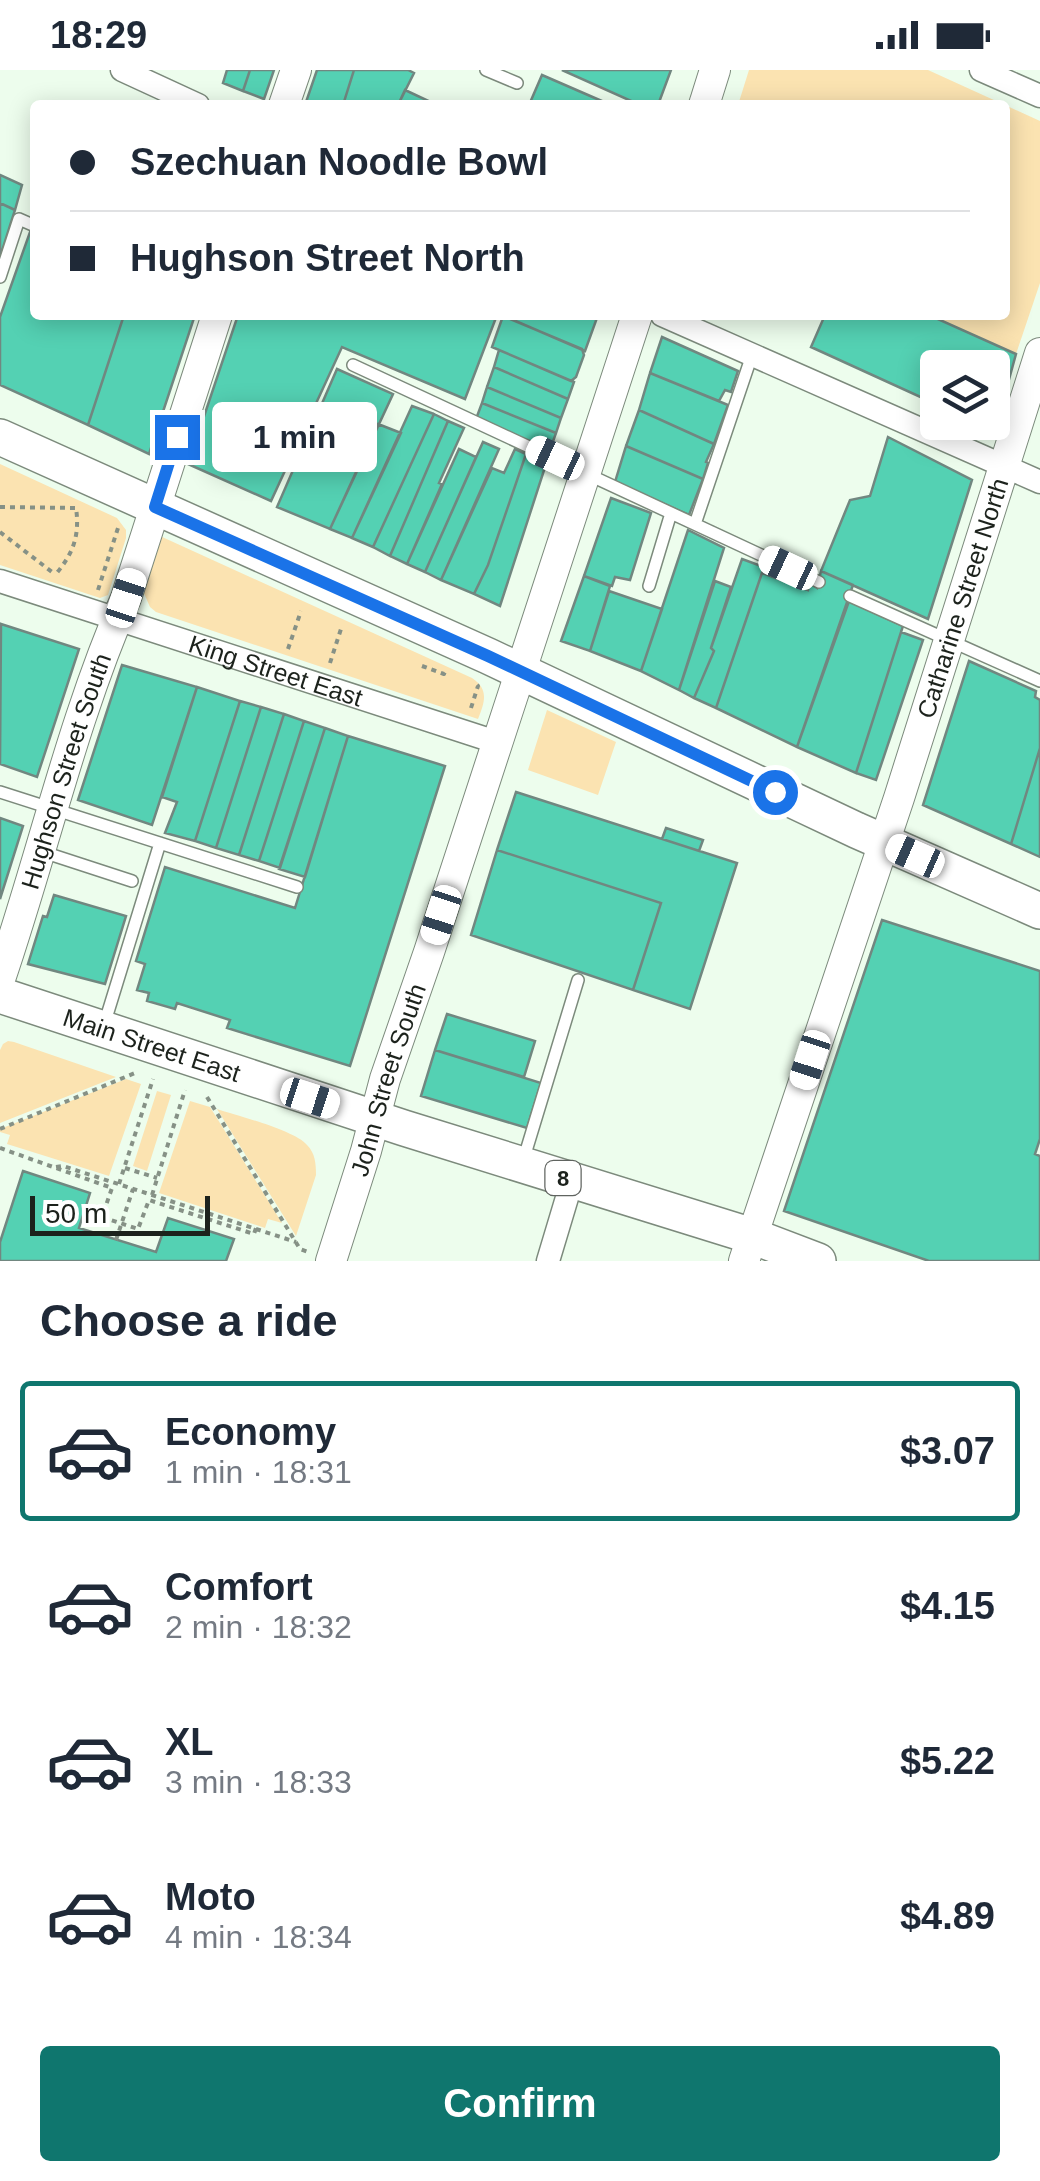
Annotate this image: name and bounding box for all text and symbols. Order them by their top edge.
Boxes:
text: 18:29 [50,14,147,56]
text: Szechuan Noodle Bowl [130,141,548,183]
text: Hughson Street North [130,237,525,279]
map controls [920,350,1010,440]
button: layers [920,350,1010,440]
callout: 1 min [212,402,377,472]
route end [155,415,200,460]
text: 1 min [253,419,336,455]
car [521,432,589,484]
street label: Catharine Street North [911,475,1013,722]
car [754,542,822,594]
car [102,565,150,631]
street label: King Street East [186,629,366,712]
street label: Hughson Street South [15,649,116,893]
route start [753,770,798,815]
car [881,830,949,882]
car [417,882,465,948]
street label: John Street South [345,980,431,1180]
street label: Main Street East [60,1003,244,1087]
car [786,1027,834,1093]
car [277,1074,343,1122]
road number: 8 [546,1161,580,1195]
scale bar [30,1191,210,1236]
text: 50 m [45,1198,107,1229]
text: Choose a ride [40,1295,338,1346]
icon: car [45,1406,135,1496]
text: Economy [165,1411,336,1453]
text: $3.07 [900,1430,995,1472]
text: 1 min · 18:31 [165,1454,352,1490]
icon: car [45,1561,135,1651]
text: Comfort [165,1566,313,1608]
text: $4.15 [900,1585,995,1627]
text: 2 min · 18:32 [165,1609,352,1645]
icon: car [45,1716,135,1806]
text: XL [165,1721,214,1763]
text: $5.22 [900,1740,995,1782]
text: 3 min · 18:33 [165,1764,352,1800]
icon: car [45,1871,135,1961]
text: Moto [165,1876,256,1918]
text: $4.89 [900,1895,995,1937]
text: 4 min · 18:34 [165,1919,352,1955]
button: Confirm [40,2046,1000,2161]

